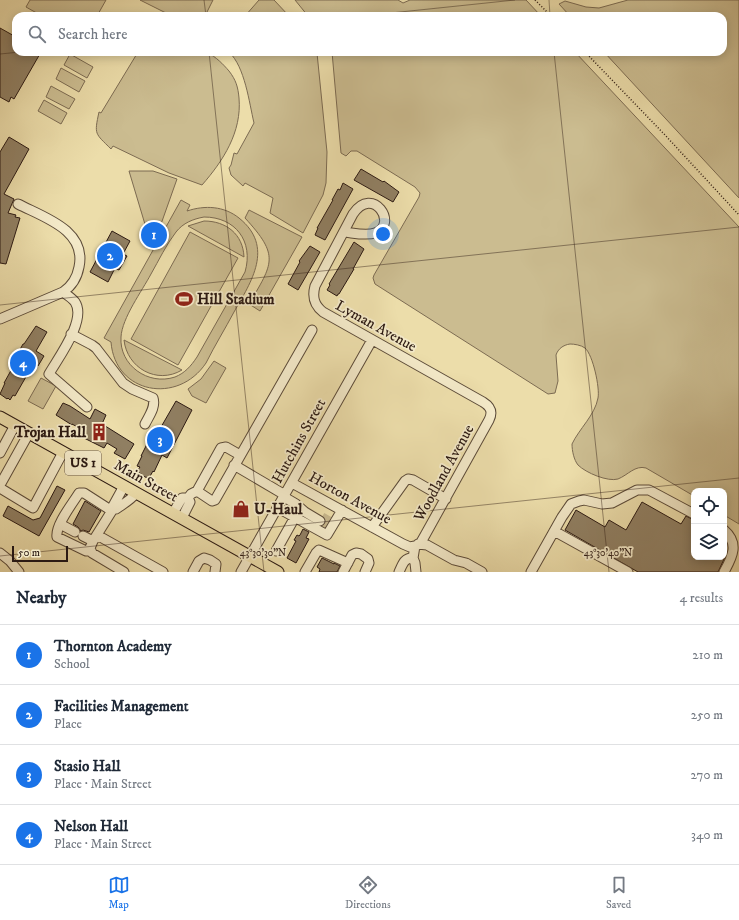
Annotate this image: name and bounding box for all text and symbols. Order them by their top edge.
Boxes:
search box [12,12,727,56]
icon: search [26,23,48,45]
text: Search here [58,25,127,44]
pin: 1 [141,220,167,250]
your location [373,224,393,244]
pin: 2 [97,241,123,271]
sports icon: Hill Stadium [174,289,194,309]
place label: Hill Stadium [197,290,275,309]
street label: Lyman Avenue [332,296,420,356]
pin: 4 [10,348,36,378]
street label: Hutchins Street [268,395,330,487]
street label: Woodland Avenue [409,421,478,526]
building icon: Trojan Hall [89,422,109,442]
place label: Trojan Hall [13,423,86,442]
pin: 3 [147,425,173,455]
road number: US 1 [65,451,101,475]
street label: Main Street [111,456,182,506]
street label: Horton Avenue [305,467,395,529]
map controls [691,488,727,560]
button: locate [691,488,727,524]
shop icon: U-Haul [231,499,251,519]
place label: U-Haul [254,500,303,519]
button: layers [691,524,727,560]
scale bar [12,544,68,563]
text: 50 m [18,546,40,560]
text: 43°30'30"N [240,547,286,559]
text: 43°30'40"N [584,547,632,559]
text: Nearby [16,587,66,609]
text: 4 results [680,590,723,606]
text: Thornton Academy [54,637,171,656]
text: 1 [27,647,31,663]
text: 210 m [692,647,723,663]
text: School [54,656,90,672]
text: Facilities Management [54,697,189,716]
text: 2 [26,707,32,723]
text: 250 m [691,707,723,723]
text: Place [54,716,82,732]
text: Stasio Hall [54,757,120,776]
text: 3 [27,767,31,783]
text: 270 m [691,767,723,783]
text: Place · Main Street [54,776,152,792]
text: Nelson Hall [54,817,128,836]
text: 4 [25,827,33,843]
text: 340 m [691,827,723,843]
text: Place · Main Street [54,836,152,852]
tab: Map [108,874,130,912]
tab: Directions [345,874,391,912]
tab: Saved [606,874,631,912]

